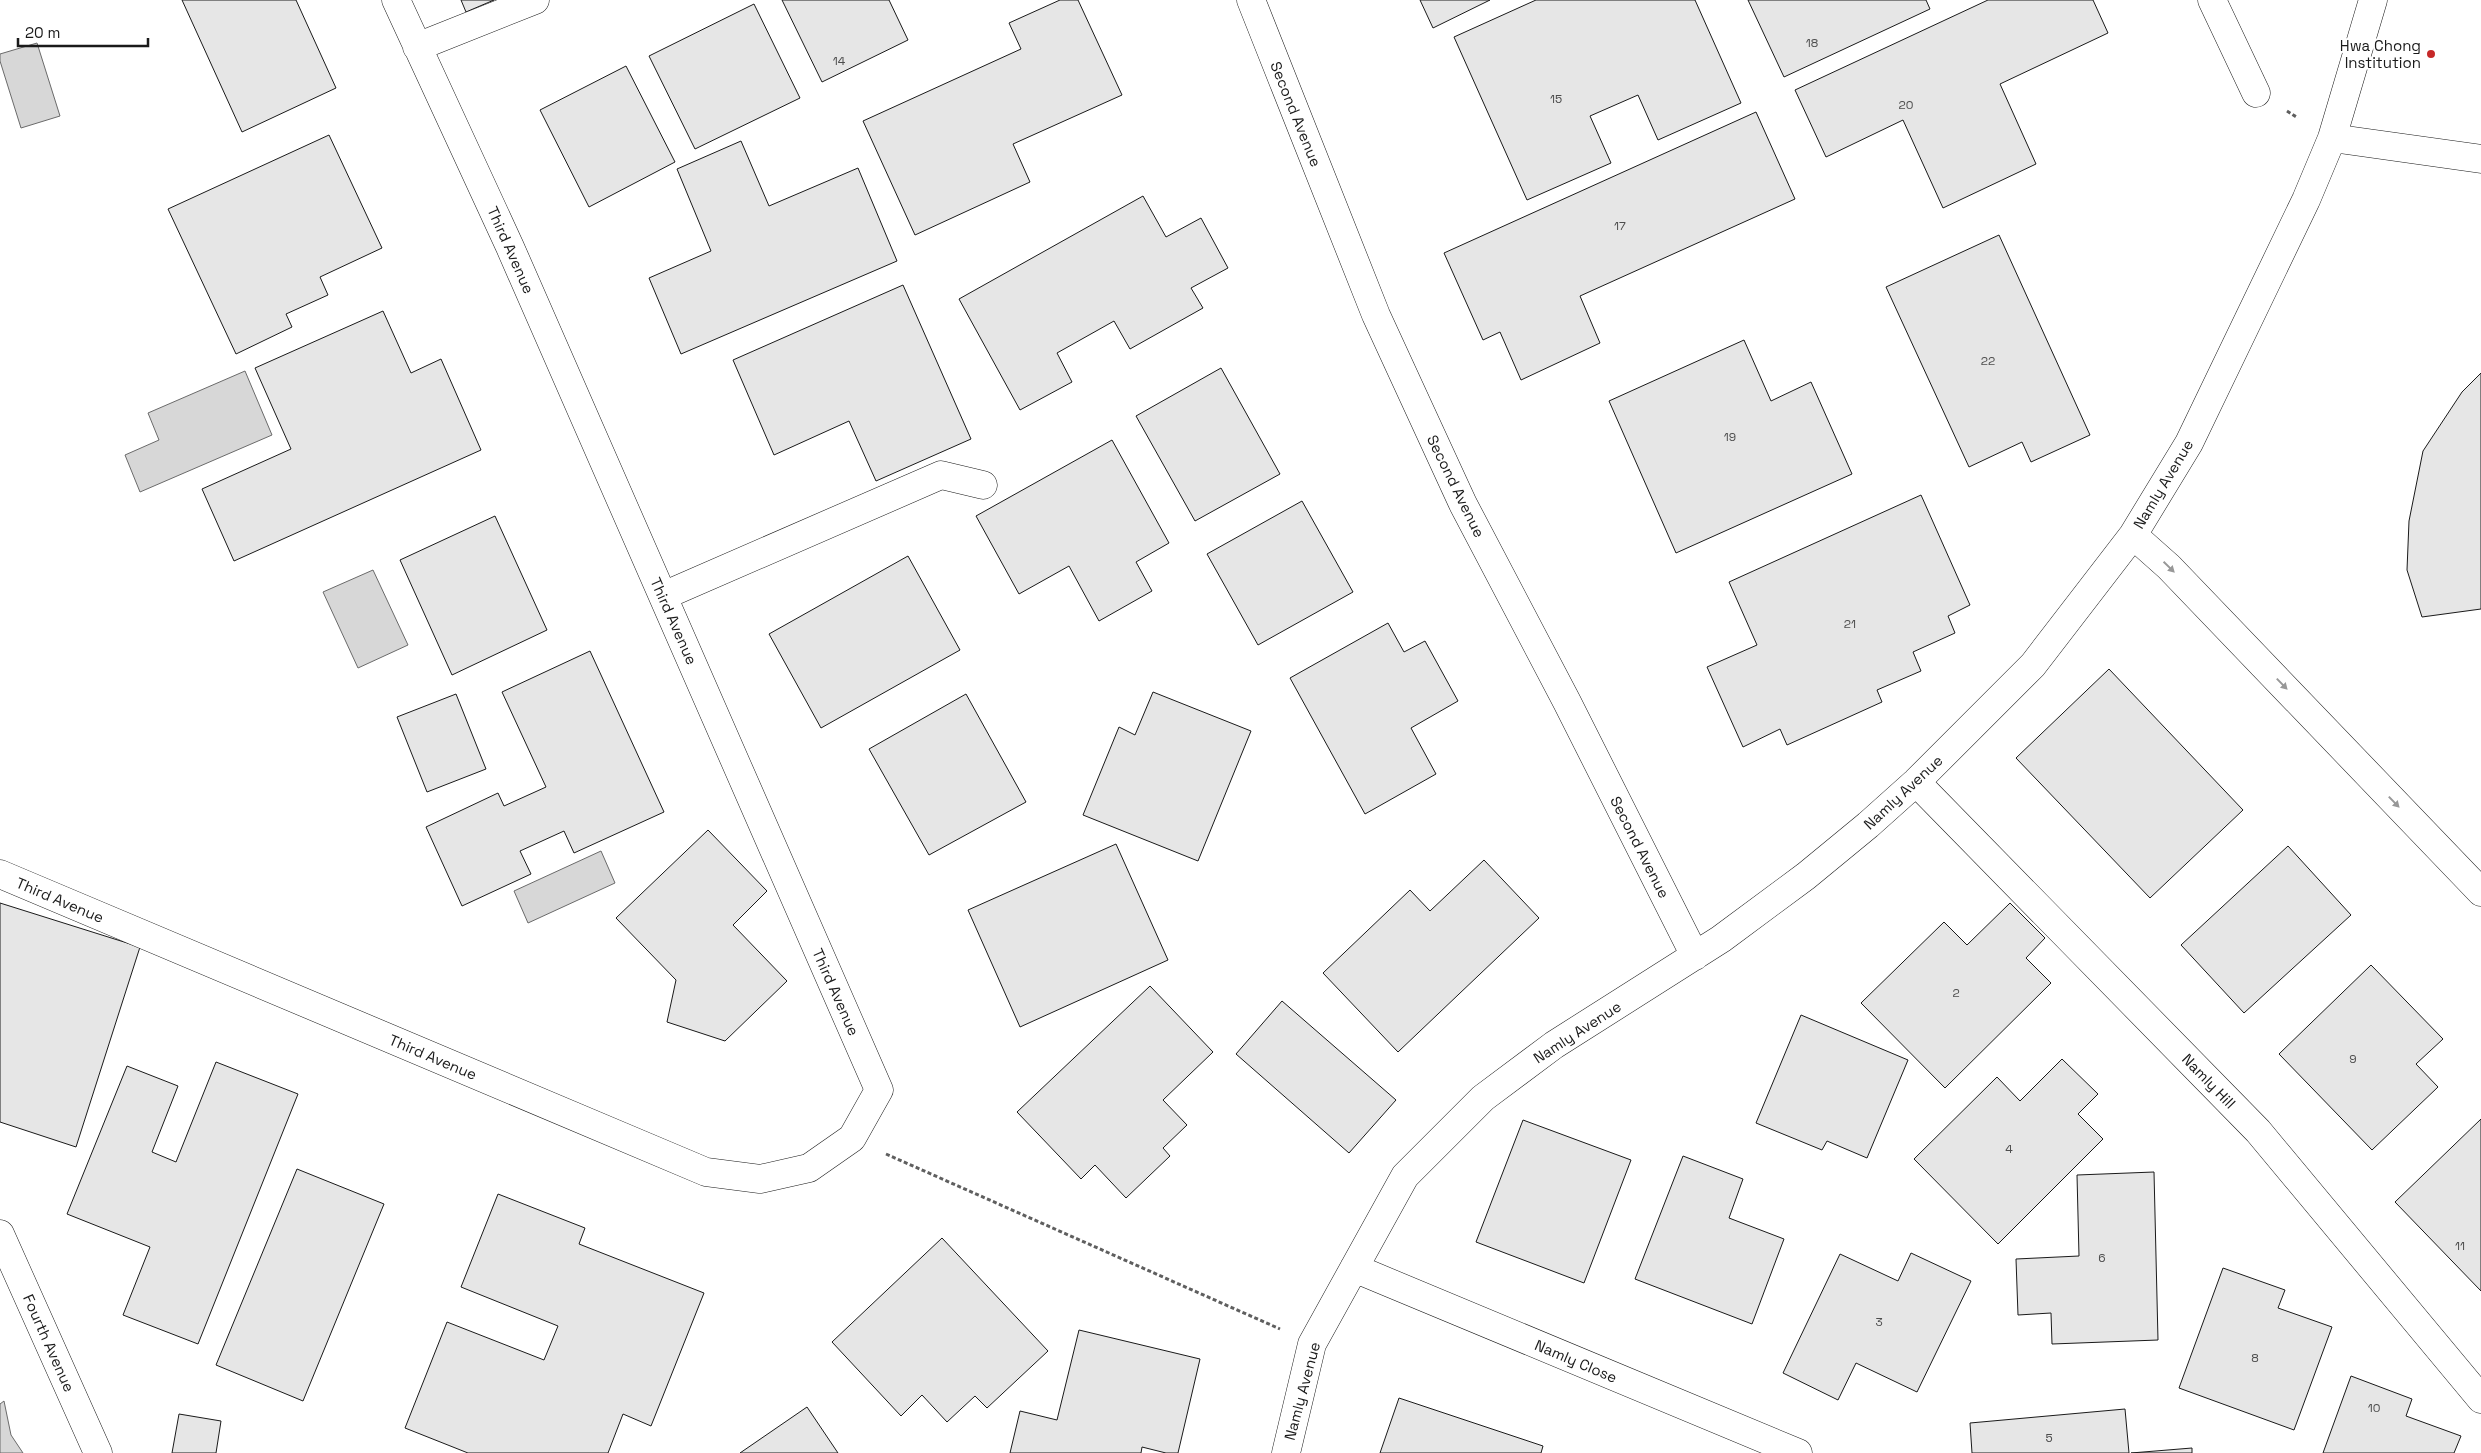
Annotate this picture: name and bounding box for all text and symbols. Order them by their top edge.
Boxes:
scale bar [18,15,148,47]
text: 20 m [25,23,60,42]
house number: 18 [1806,35,1818,51]
place label: Hwa Chong Institution [2340,36,2421,72]
marker: Hwa Chong Institution [2425,48,2437,60]
house number: 14 [833,53,846,69]
street label: Second Avenue [1266,59,1326,169]
house number: 15 [1550,91,1562,107]
house number: 20 [1899,97,1913,113]
street label: Third Avenue [483,203,539,297]
house number: 17 [1614,218,1626,234]
house number: 22 [1981,353,1995,369]
house number: 19 [1724,429,1736,445]
street label: Second Avenue [1423,432,1489,541]
street label: Namly Avenue [2129,436,2197,532]
one-way arrow [2162,561,2174,573]
street label: Third Avenue [646,574,702,668]
house number: 21 [1844,616,1856,632]
one-way arrow [2275,678,2287,690]
street label: Namly Avenue [1860,751,1946,833]
street label: Second Avenue [1606,793,1674,901]
one-way arrow [2388,795,2400,807]
street label: Third Avenue [13,873,107,927]
street label: Third Avenue [808,945,864,1039]
house number: 2 [1952,985,1960,1001]
street label: Namly Avenue [1529,996,1625,1067]
street label: Third Avenue [386,1030,480,1084]
street label: Namly Hill [2178,1050,2240,1112]
house number: 9 [2349,1051,2357,1067]
house number: 4 [2005,1141,2013,1157]
house number: 11 [2455,1238,2465,1254]
house number: 6 [2098,1250,2106,1266]
street label: Fourth Avenue [19,1291,79,1395]
house number: 3 [1875,1314,1883,1330]
street label: Namly Close [1532,1335,1620,1387]
street label: Namly Avenue [1280,1340,1324,1442]
house number: 8 [2251,1350,2259,1366]
house number: 10 [2368,1400,2380,1416]
house number: 5 [2045,1430,2053,1446]

